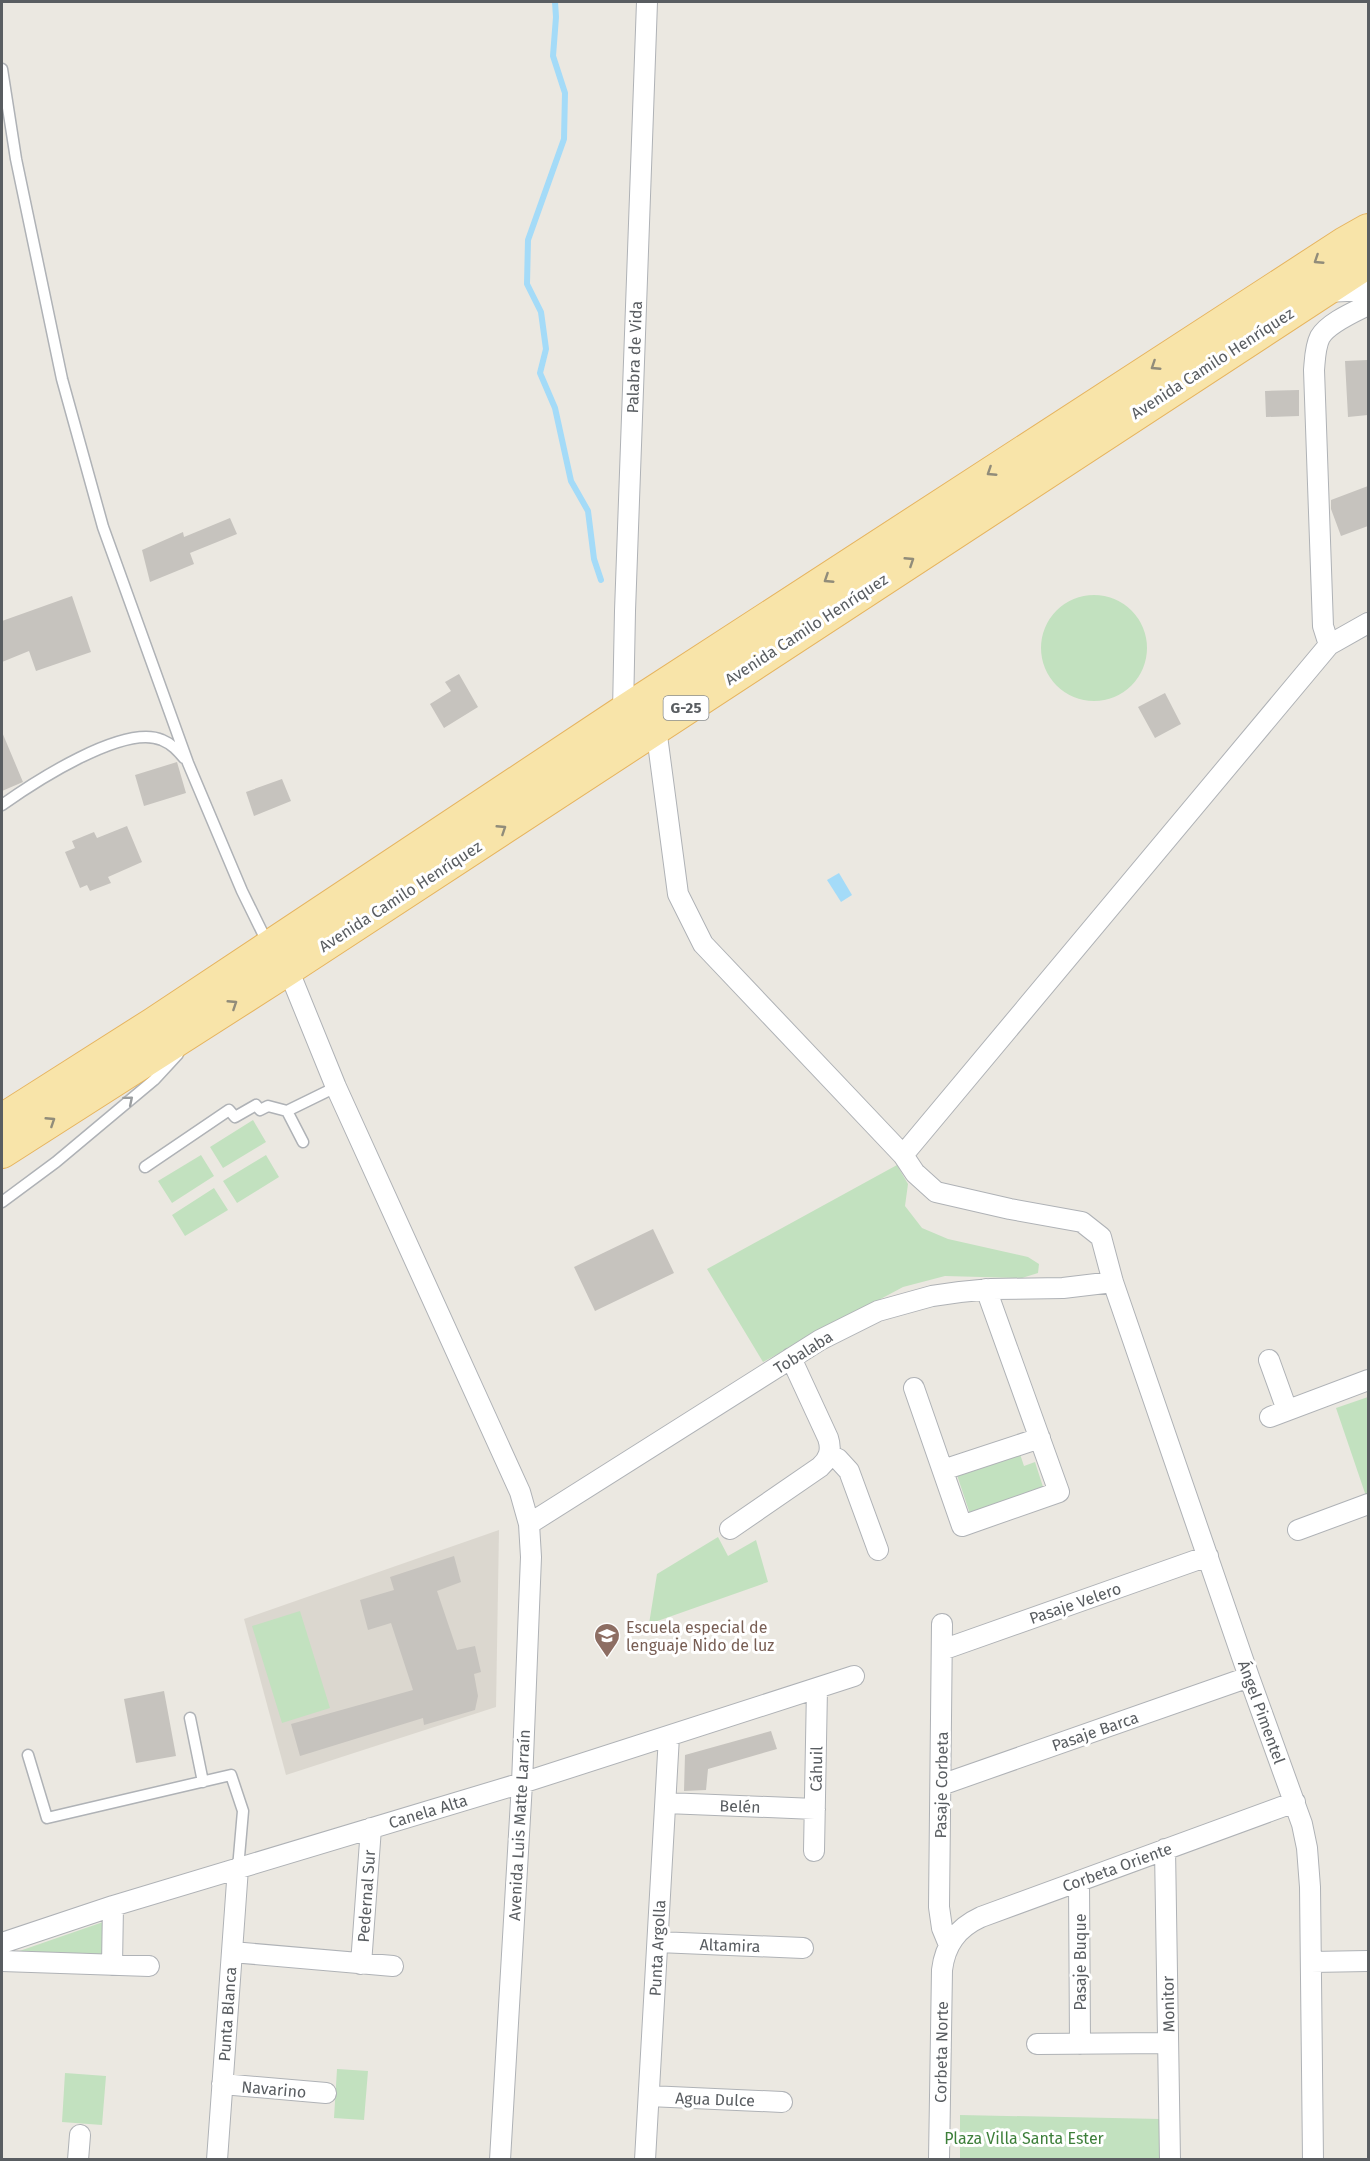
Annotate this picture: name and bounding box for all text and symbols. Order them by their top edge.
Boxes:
one-way arrow [1314,253,1325,264]
street label: Palabra de Vida [623,300,646,414]
street label: Avenida Camilo Henríquez [1127,304,1297,423]
one-way arrow [1150,359,1161,370]
one-way arrow [987,465,997,477]
one-way arrow [904,557,915,568]
street label: Avenida Camilo Henríquez [721,570,891,689]
one-way arrow [823,571,834,582]
road number: G-25 [664,696,708,720]
one-way arrow [495,825,506,836]
street label: Avenida Camilo Henríquez [315,837,485,956]
one-way arrow [227,1000,237,1012]
one-way arrow [122,1097,133,1108]
one-way arrow [45,1116,55,1128]
street label: Tobalaba [770,1327,836,1378]
street label: Pasaje Velero [1027,1579,1124,1628]
place label: Escuela especial de lenguaje Nido de luz [626,1618,774,1655]
school or university icon: Escuela especial de lenguaje Nido de luz [592,1621,622,1659]
street label: Ángel Pimentel [1234,1657,1290,1767]
street label: Pasaje Barca [1049,1708,1141,1755]
street label: Avenida Luis Matte Larraín [505,1729,534,1921]
street label: Pasaje Corbeta [931,1731,952,1839]
street label: Cáhuil [807,1746,826,1792]
street label: Canela Alta [386,1790,470,1832]
street label: Belén [719,1796,761,1817]
street label: Corbeta Oriente [1060,1839,1175,1896]
street label: Pedernal Sur [354,1848,379,1943]
street label: Punta Argolla [645,1899,670,1997]
street label: Pasaje Buque [1071,1914,1090,2010]
street label: Altamira [699,1935,761,1956]
street label: Punta Blanca [215,1966,240,2062]
street label: Monitor [1158,1975,1178,2033]
street label: Corbeta Norte [931,2001,952,2103]
street label: Navarino [241,2077,307,2102]
street label: Agua Dulce [675,2089,755,2110]
park label: Plaza Villa Santa Ester [944,2129,1105,2148]

